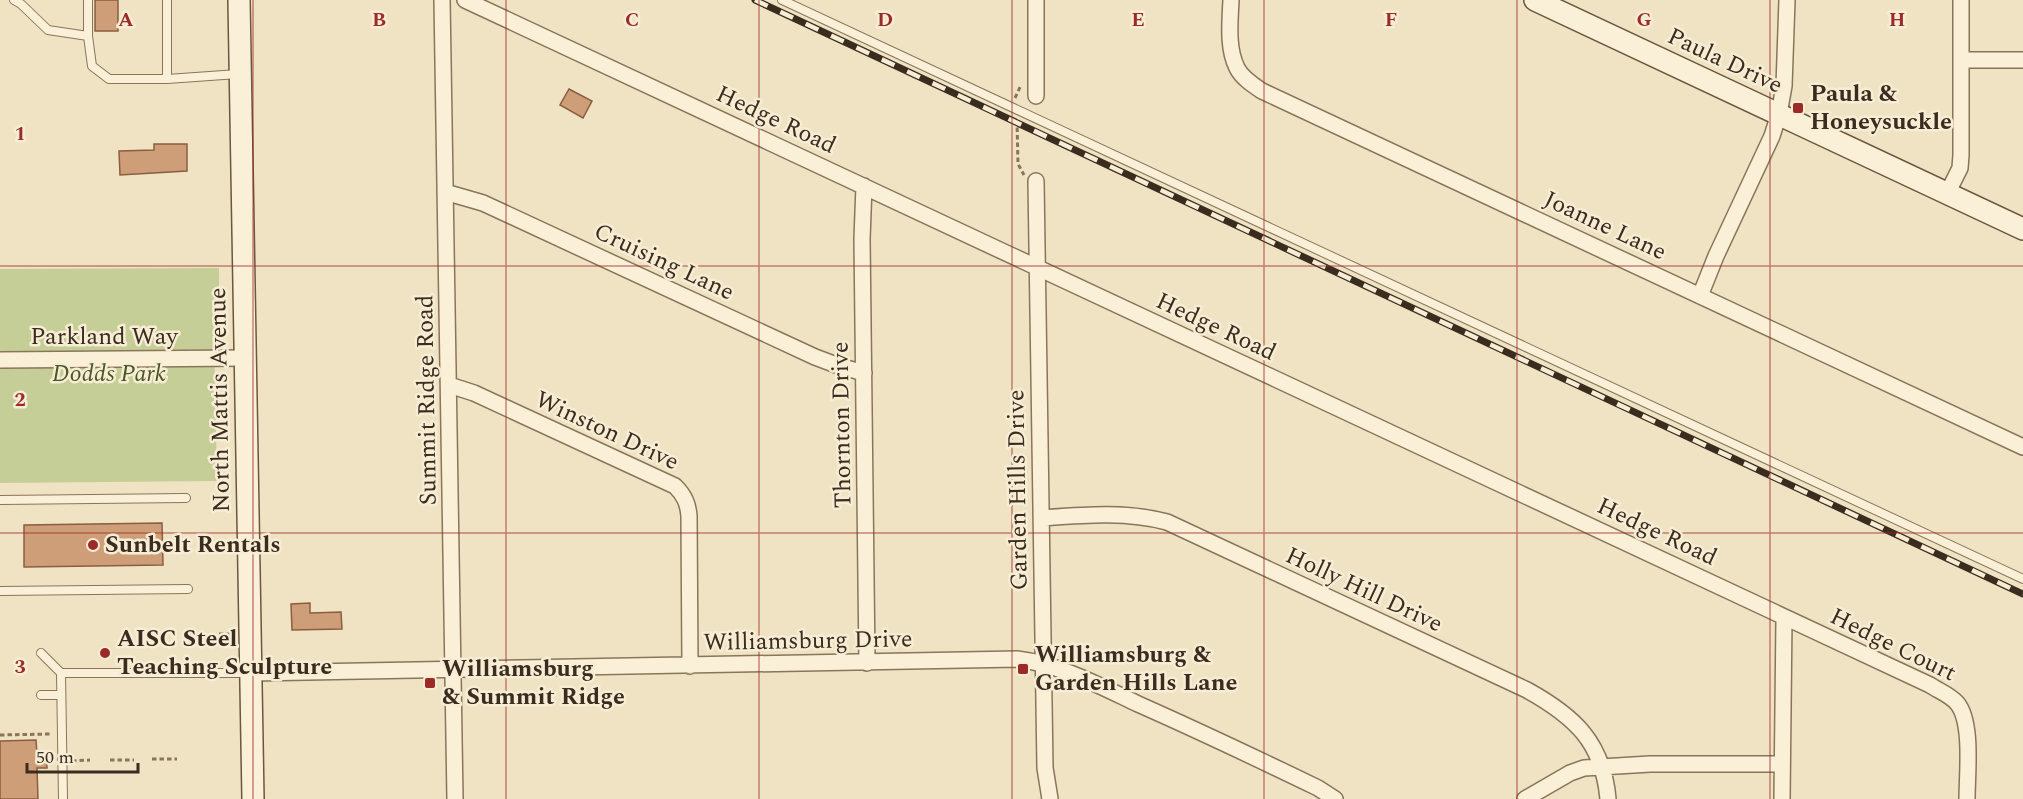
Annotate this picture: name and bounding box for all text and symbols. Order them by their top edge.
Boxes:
text: A [118,5,134,35]
text: B [372,5,386,35]
text: C [625,5,639,35]
text: D [877,5,893,35]
text: E [1131,5,1145,35]
text: F [1385,5,1397,35]
text: G [1636,5,1652,35]
text: H [1889,5,1905,35]
street label: Paula Drive [1661,19,1789,103]
street label: Hedge Road [710,76,842,164]
place label: Paula & Honeysuckle [1810,76,1952,140]
marker: Paula & Honeysuckle [1791,101,1805,115]
text: 1 [14,119,26,149]
street label: Joanne Lane [1538,182,1672,270]
street label: Cruising Lane [588,214,740,310]
street label: Hedge Road [1150,283,1282,371]
street label: North Mattis Avenue [200,287,240,513]
street label: Summit Ridge Road [407,294,447,506]
street label: Parkland Way [30,319,179,355]
street label: Thornton Drive [823,341,861,509]
park label: Dodds Park [52,356,166,392]
street label: Winston Drive [529,382,685,480]
text: 2 [14,385,26,415]
street label: Garden Hills Drive [998,389,1038,591]
street label: Hedge Road [1591,488,1723,576]
place label: Sunbelt Rentals [105,527,281,563]
marker: Sunbelt Rentals [86,538,100,552]
street label: Holly Hill Drive [1279,538,1449,642]
street label: Hedge Court [1824,599,1962,691]
place label: AISC Steel Teaching Sculpture [117,621,332,685]
street label: Williamsburg Drive [703,621,913,661]
place label: Williamsburg & Garden Hills Lane [1035,637,1237,701]
marker: AISC Steel Teaching Sculpture [98,646,112,660]
place label: Williamsburg & Summit Ridge [442,651,625,715]
text: 3 [14,652,26,682]
marker: Williamsburg & Garden Hills Lane [1016,662,1030,676]
marker: Williamsburg & Summit Ridge [423,676,437,690]
scale bar [27,736,138,774]
text: 50 m [36,744,74,771]

